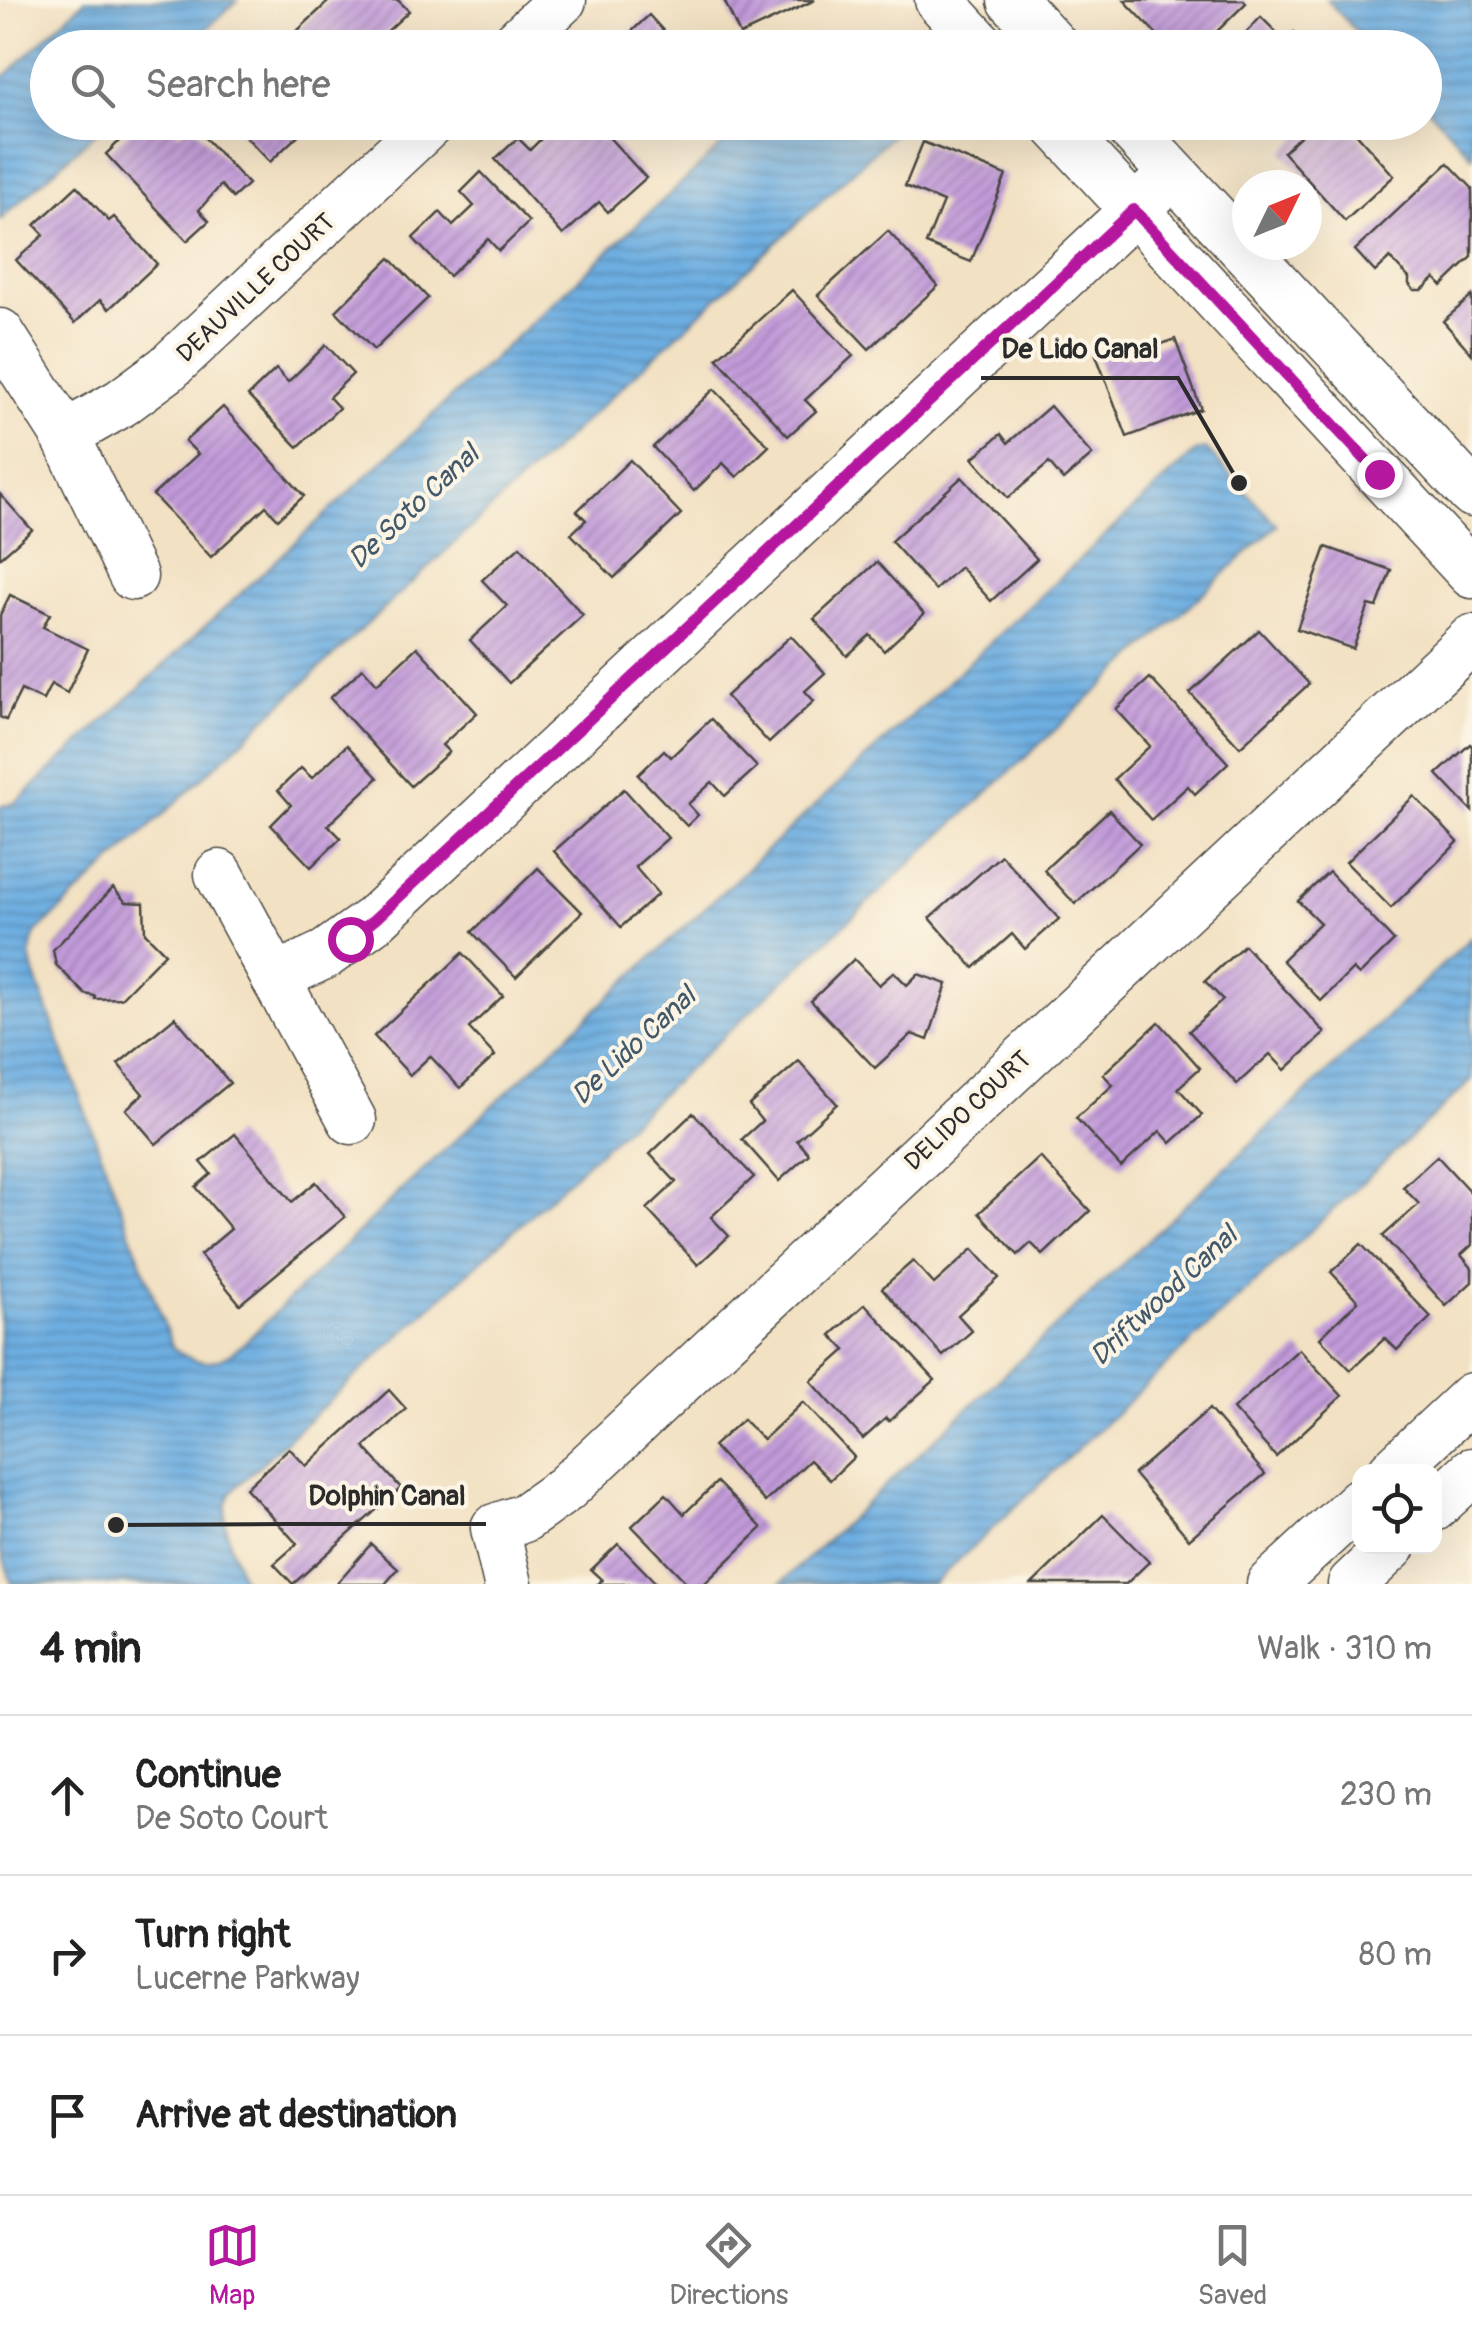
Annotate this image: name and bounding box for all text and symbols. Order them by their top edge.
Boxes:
search box [30,30,1442,140]
icon: search [65,58,120,113]
text: Search here [145,61,331,109]
north arrow [1232,170,1322,260]
street label: DEAUVILLE COURT [171,207,342,369]
callout: De Lido Canal [981,320,1178,378]
text: De Lido Canal [1001,332,1159,367]
water label: De Soto Canal [341,435,489,577]
route end [1357,452,1403,498]
route start [328,917,374,963]
water label: De Lido Canal [564,977,706,1113]
street label: DELIDO COURT [898,1044,1038,1178]
water label: Driftwood Canal [1083,1217,1247,1373]
map controls [1352,1464,1442,1554]
button: locate [1352,1464,1442,1554]
callout: Dolphin Canal [288,1466,486,1524]
text: Dolphin Canal [308,1479,466,1514]
text: 4 min [40,1623,142,1675]
text: Walk · 310 m [1257,1629,1432,1669]
text: Continue [135,1751,281,1799]
icon: ahead [40,1768,95,1823]
text: 230 m [1340,1775,1432,1815]
text: De Soto Court [135,1799,328,1839]
text: Turn right [135,1911,290,1959]
icon: right [40,1928,95,1983]
text: 80 m [1359,1935,1432,1975]
text: Lucerne Parkway [135,1959,360,1999]
icon: arrive [40,2088,95,2143]
text: Arrive at destination [135,2091,457,2139]
tab: Map [205,2218,260,2313]
tab: Directions [669,2218,788,2313]
tab: Saved [1198,2218,1267,2313]

